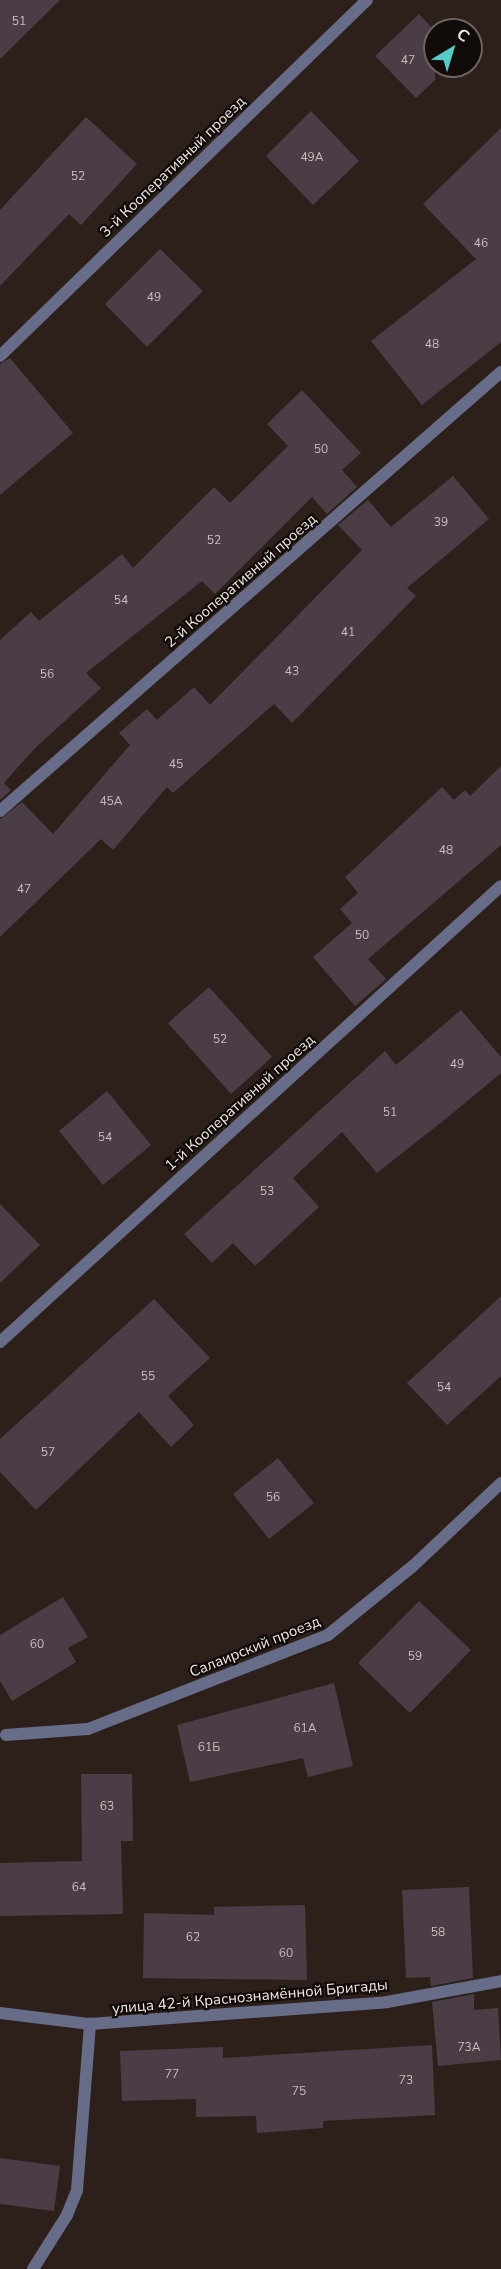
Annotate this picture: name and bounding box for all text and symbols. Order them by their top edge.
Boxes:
house number: 51 [12,15,26,29]
north arrow [423,18,483,78]
text: С [452,23,474,47]
house number: 47 [401,54,415,68]
street label: 3-й Кооперативный проезд [97,93,249,241]
house number: 49А [300,151,324,165]
house number: 52 [71,170,85,184]
house number: 46 [474,237,488,251]
house number: 49 [147,291,161,305]
house number: 48 [425,338,439,352]
house number: 50 [314,443,328,457]
street label: 2-й Кооперативный проезд [161,510,321,652]
house number: 39 [434,516,448,530]
house number: 52 [207,534,221,548]
house number: 54 [114,594,128,608]
house number: 41 [341,626,355,640]
house number: 43 [285,665,299,679]
house number: 56 [40,668,54,682]
house number: 45 [169,758,183,772]
house number: 45А [99,795,123,809]
house number: 48 [439,844,453,858]
house number: 47 [17,883,31,897]
house number: 50 [355,929,369,943]
street label: 1-й Кооперативный проезд [161,1031,319,1175]
house number: 52 [213,1033,227,1047]
house number: 49 [450,1058,464,1072]
house number: 51 [383,1106,397,1120]
house number: 54 [98,1131,112,1145]
house number: 53 [260,1185,274,1199]
house number: 55 [141,1370,155,1384]
house number: 54 [437,1381,451,1395]
house number: 57 [41,1446,55,1460]
house number: 56 [266,1491,280,1505]
street label: Салаирский проезд [187,1613,323,1681]
house number: 60 [30,1638,44,1652]
house number: 59 [408,1650,422,1664]
house number: 61А [293,1722,317,1736]
house number: 61Б [198,1741,220,1755]
house number: 63 [100,1800,114,1814]
house number: 64 [72,1881,86,1895]
house number: 58 [431,1926,445,1940]
house number: 62 [186,1931,200,1945]
house number: 60 [279,1947,293,1961]
street label: улица 42-й Краснознамённой Бригады [111,1976,389,2018]
house number: 73А [457,2041,481,2055]
house number: 77 [165,2068,179,2082]
house number: 73 [399,2074,413,2088]
house number: 75 [292,2085,306,2099]

